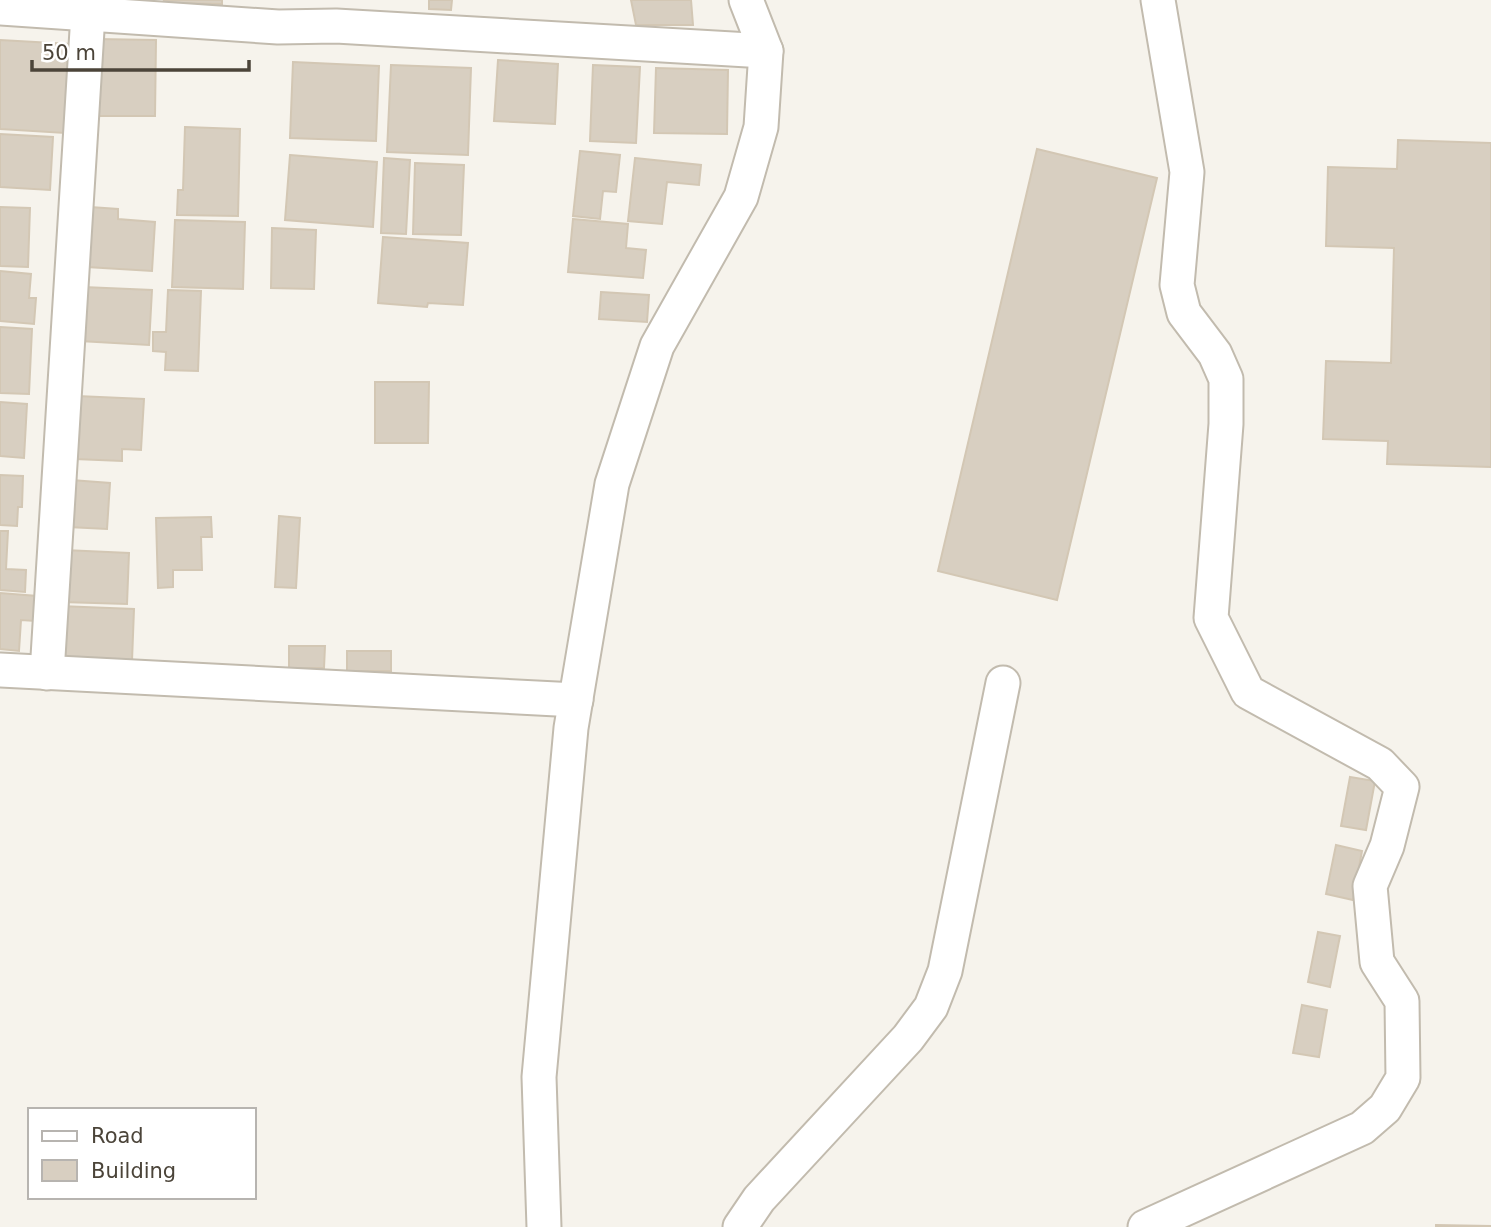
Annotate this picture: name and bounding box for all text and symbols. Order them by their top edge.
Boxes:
scale bar [32,28,248,72]
text: 50 m [42,41,96,65]
legend [28,1108,256,1199]
text: Road [91,1124,144,1148]
text: Building [91,1159,176,1183]

